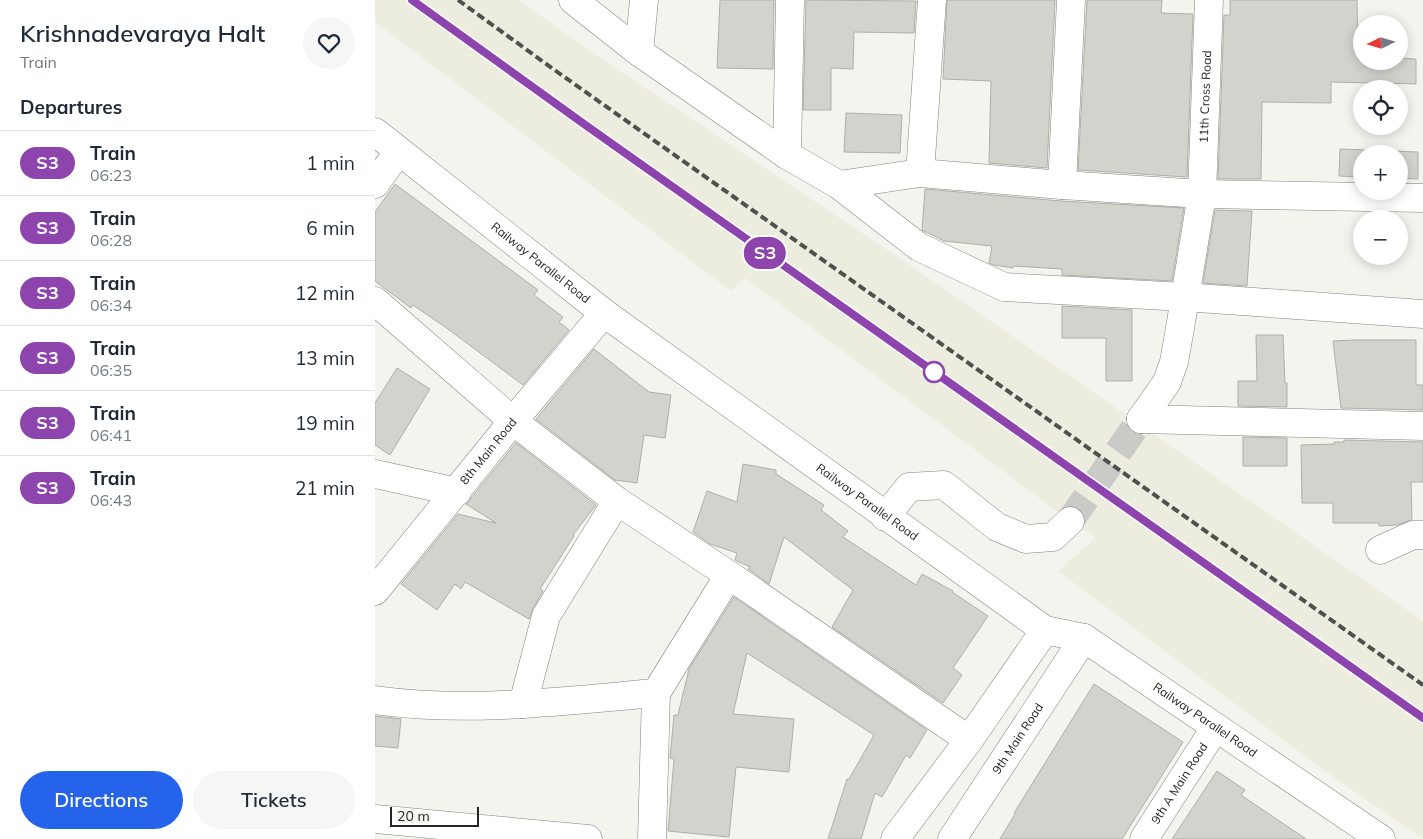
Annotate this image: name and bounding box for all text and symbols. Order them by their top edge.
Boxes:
north arrow [1353,15,1407,70]
map controls [1353,15,1408,265]
button: heart [303,17,355,69]
text: Krishnadevaraya Halt [20,18,265,48]
street label: 11th Cross Road [1196,50,1214,143]
text: Train [20,52,57,72]
button: locate [1353,80,1408,135]
text: Departures [20,95,122,119]
text: Train [90,141,136,165]
button: + [1353,145,1408,200]
text: S3 [36,151,59,174]
text: 1 min [306,151,355,175]
text: 06:23 [90,165,132,185]
text: Train [90,206,136,230]
button: − [1353,210,1408,265]
text: S3 [36,216,59,239]
text: 6 min [306,216,355,240]
street label: Railway Parallel Road [488,219,593,306]
text: 06:28 [90,230,132,250]
line badge: S3 [743,237,787,269]
text: S3 [754,241,776,264]
text: Train [90,271,136,295]
text: S3 [36,281,59,304]
text: 12 min [295,281,355,305]
text: 06:34 [90,295,132,315]
text: Train [90,336,136,360]
text: S3 [36,346,59,369]
text: 13 min [295,346,355,370]
text: 06:35 [90,360,132,380]
unlabelled marker [923,361,945,383]
text: Train [90,401,136,425]
text: S3 [36,411,59,434]
text: 19 min [295,411,355,435]
street label: 8th Main Road [457,415,520,487]
text: 06:41 [90,425,132,445]
street label: Railway Parallel Road [814,460,921,543]
text: Train [90,466,136,490]
text: S3 [36,476,59,499]
text: 21 min [295,476,355,500]
text: 06:43 [90,490,132,510]
street label: Railway Parallel Road [1151,679,1260,760]
street label: 9th Main Road [989,700,1046,777]
street label: 9th A Main Road [1148,740,1211,827]
button: Directions [20,771,183,829]
button: Tickets [193,771,355,829]
scale bar [390,804,479,827]
text: 20 m [397,807,430,825]

